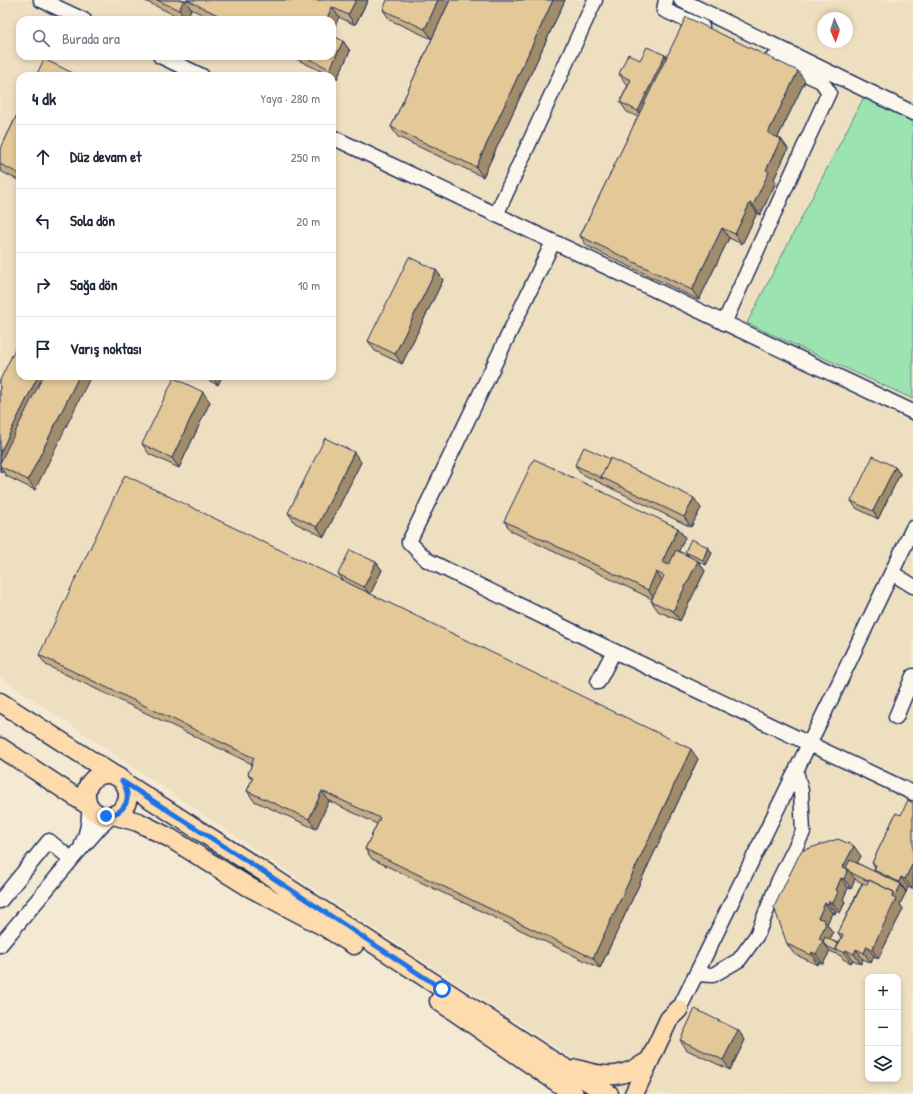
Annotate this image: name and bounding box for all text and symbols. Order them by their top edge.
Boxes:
north arrow [817,12,853,48]
search box [16,16,336,60]
icon: search [30,27,52,49]
text: Burada ara [62,28,120,49]
text: 4 dk [32,87,56,110]
text: Yaya · 280 m [261,89,320,107]
icon: ahead [32,146,54,168]
text: Düz devam et [70,146,141,167]
text: 250 m [291,148,320,166]
icon: left [32,210,54,232]
text: Sola dön [70,210,115,231]
text: 20 m [296,212,320,230]
icon: right [32,274,54,296]
text: Sağa dön [70,274,117,295]
text: 10 m [298,276,320,294]
icon: arrive [32,338,54,360]
text: Varış noktası [70,338,142,359]
route end [97,807,115,825]
map controls [865,974,901,1082]
button: + [865,974,901,1010]
route start [433,980,451,998]
button: − [865,1010,901,1046]
button: layers [865,1046,901,1082]

